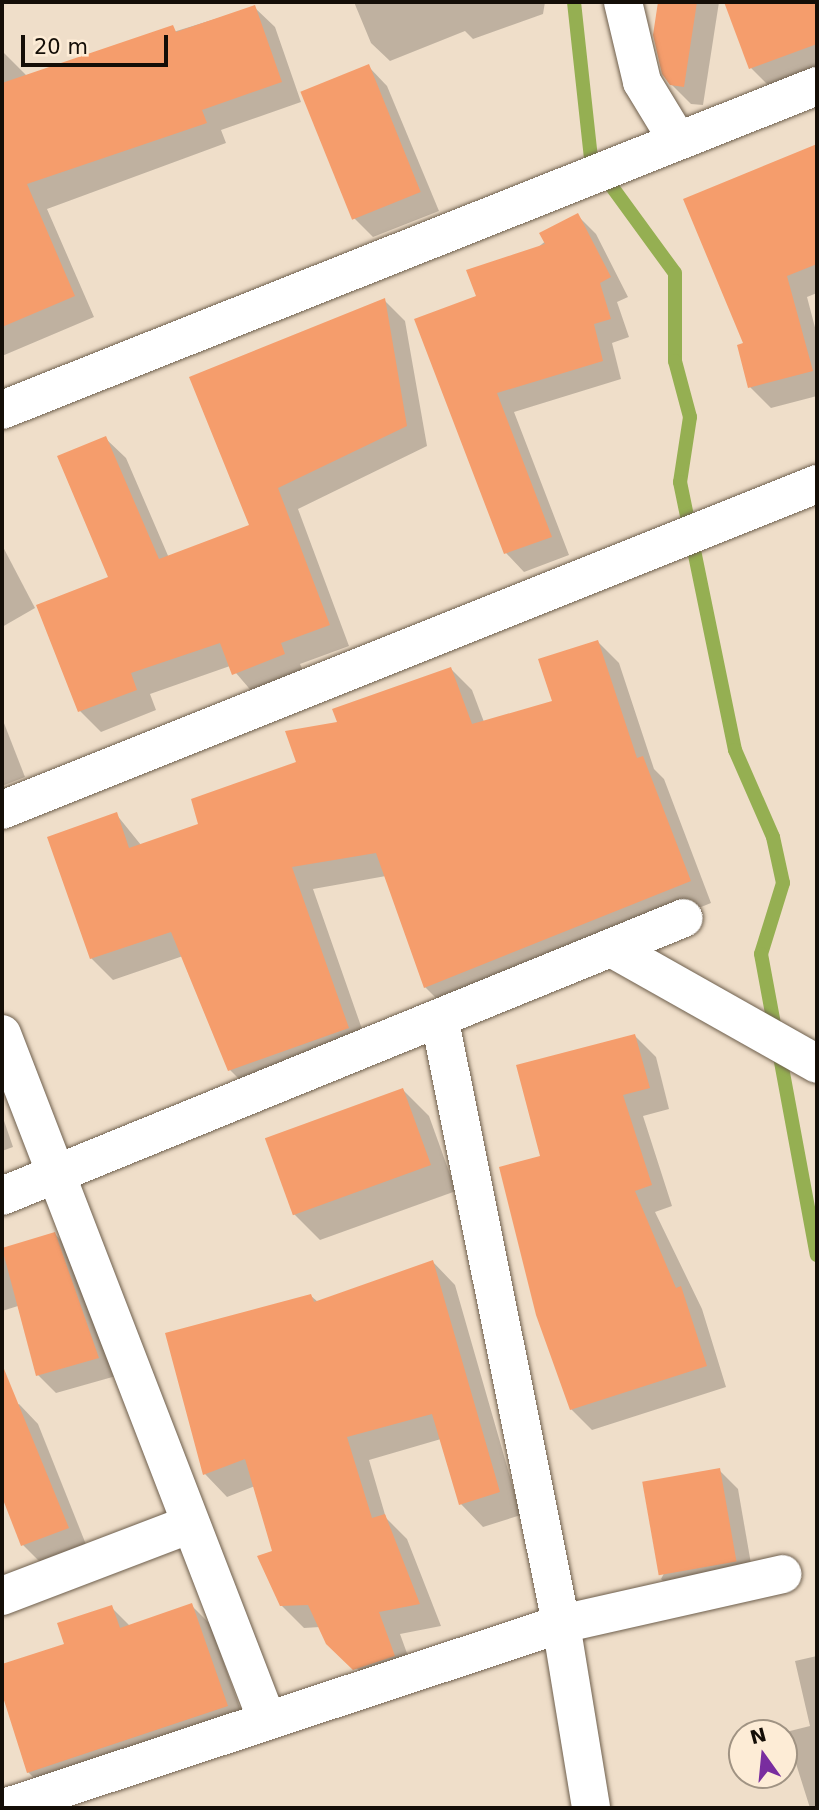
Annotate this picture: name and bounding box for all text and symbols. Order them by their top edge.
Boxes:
scale bar [24,21,172,65]
text: 20 m [34,35,88,59]
north arrow [728,1719,798,1789]
text: N [748,1723,769,1748]

